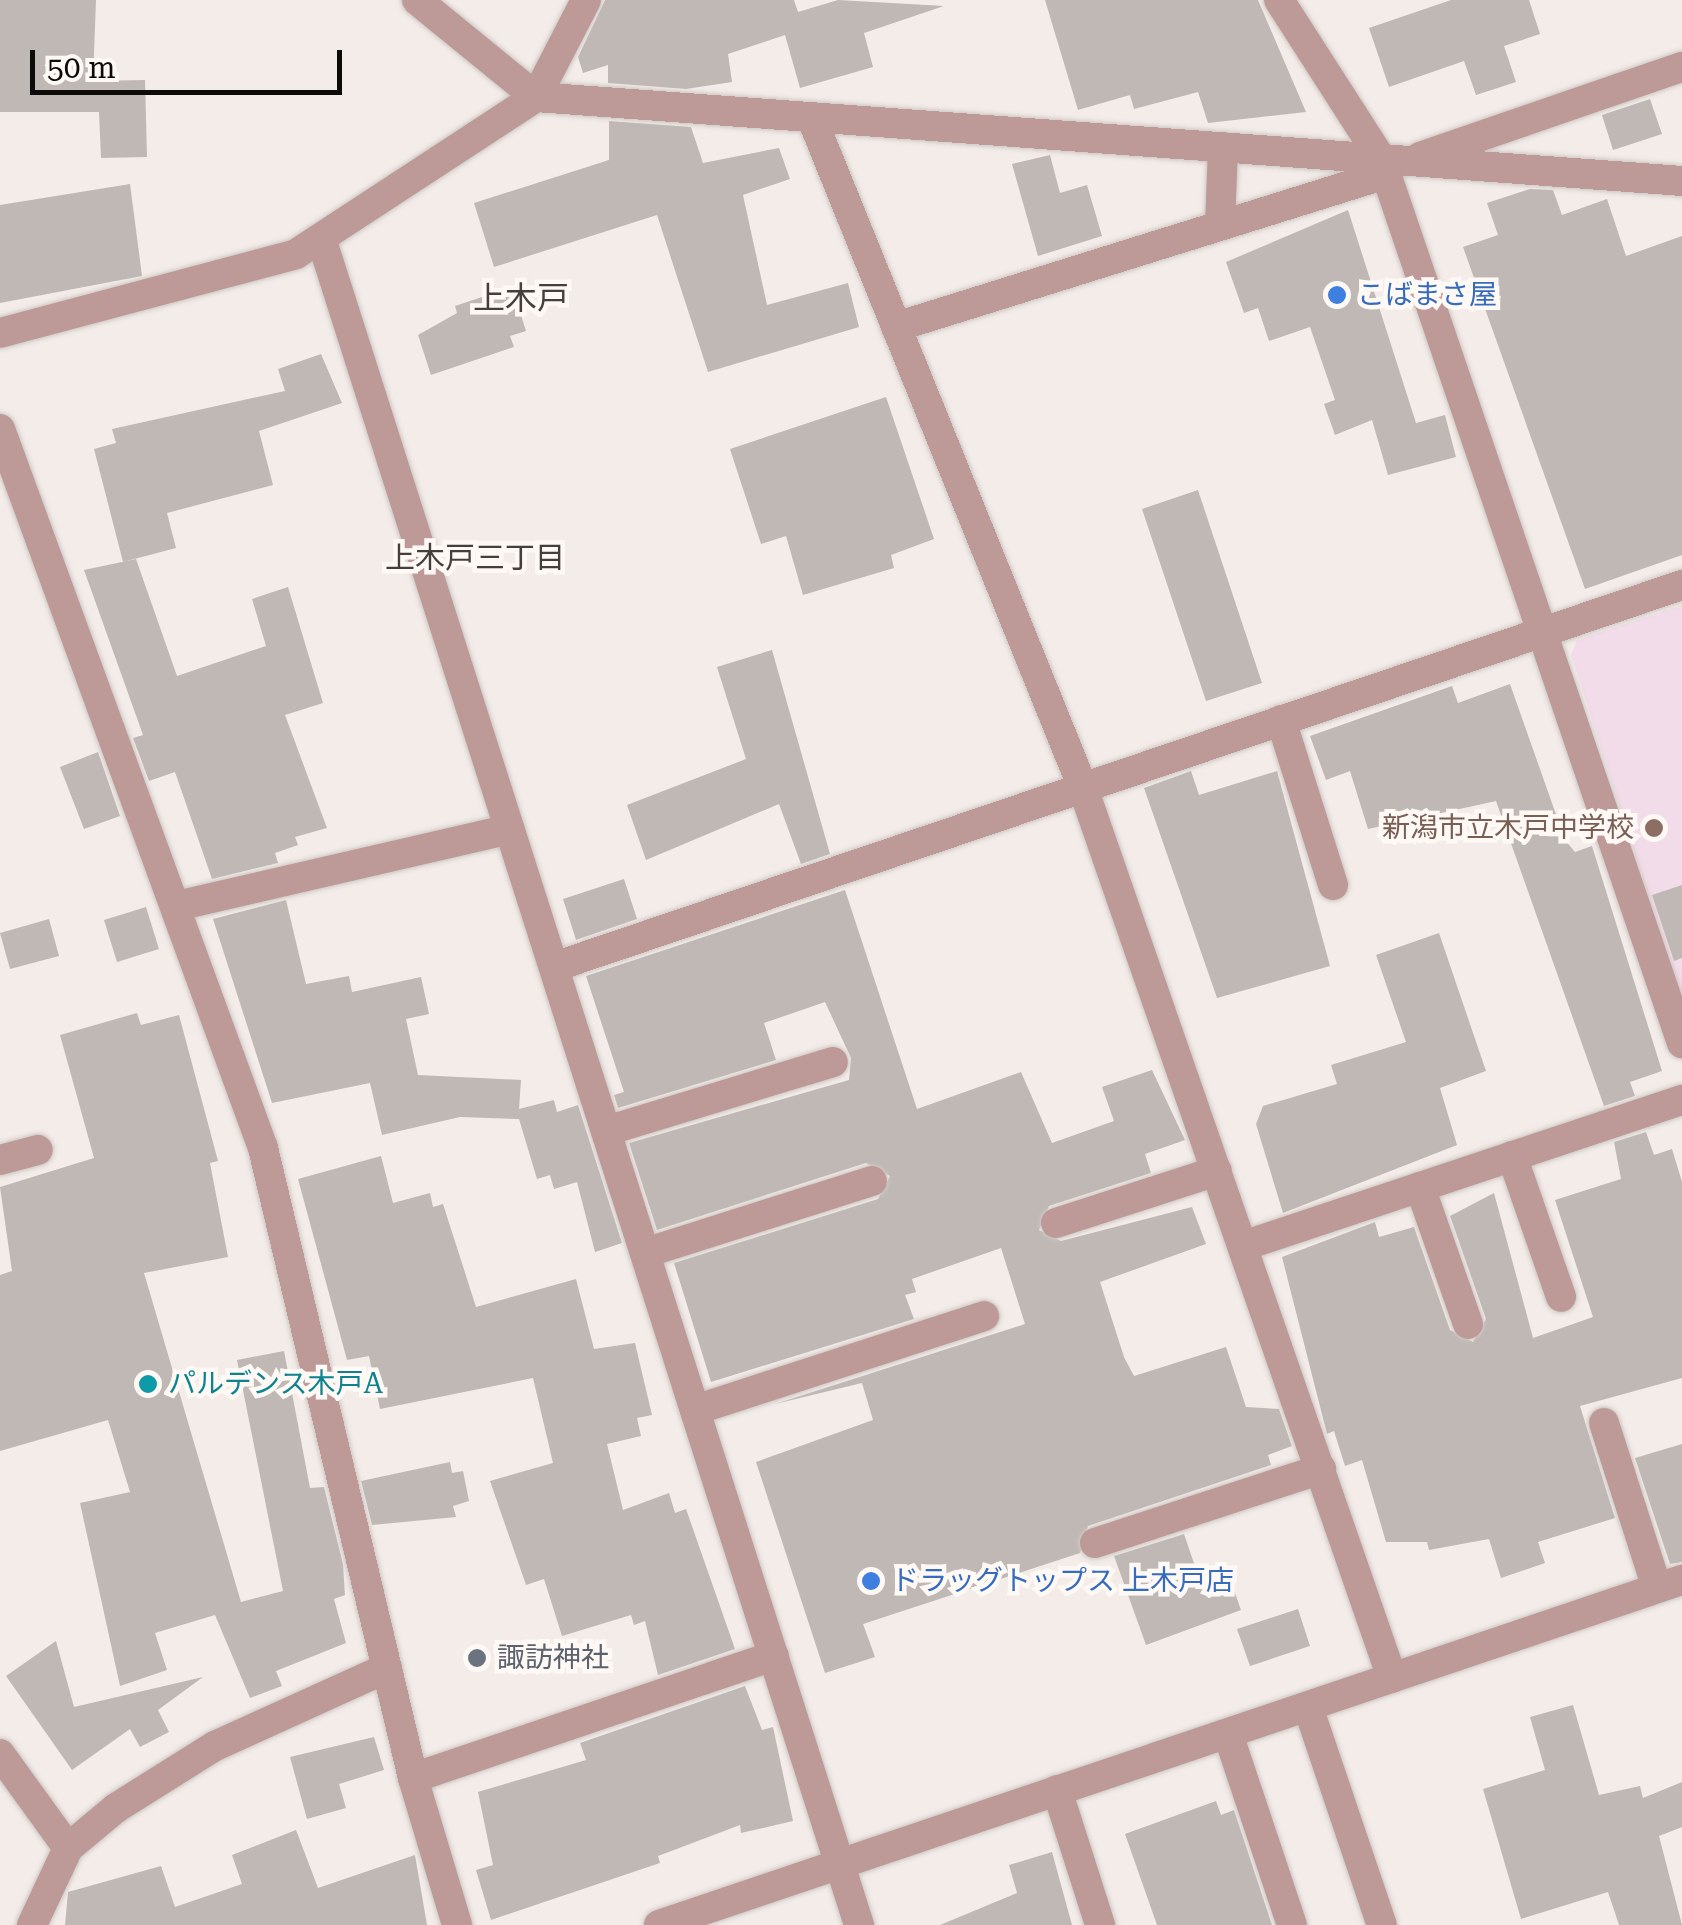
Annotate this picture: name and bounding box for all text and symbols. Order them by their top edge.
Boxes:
scale bar [35,30,348,92]
text: 50 m [47,50,116,85]
place label: こばまさ屋 [1357,278,1497,312]
district label: 上木戸 [473,279,569,317]
marker: こばまさ屋 [1326,284,1348,306]
district label: 上木戸三丁目 [385,540,565,576]
place label: 新潟市立木戸中学校 [1382,811,1634,845]
marker: 新潟市立木戸中学校 [1643,817,1665,839]
place label: パルデンス木戸A [168,1367,384,1401]
marker: パルデンス木戸A [137,1373,159,1395]
place label: ドラッグトップス 上木戸店 [891,1564,1234,1598]
marker: ドラッグトップス 上木戸店 [860,1570,882,1592]
place label: 諏訪神社 [497,1641,609,1675]
marker: 諏訪神社 [466,1647,488,1669]

